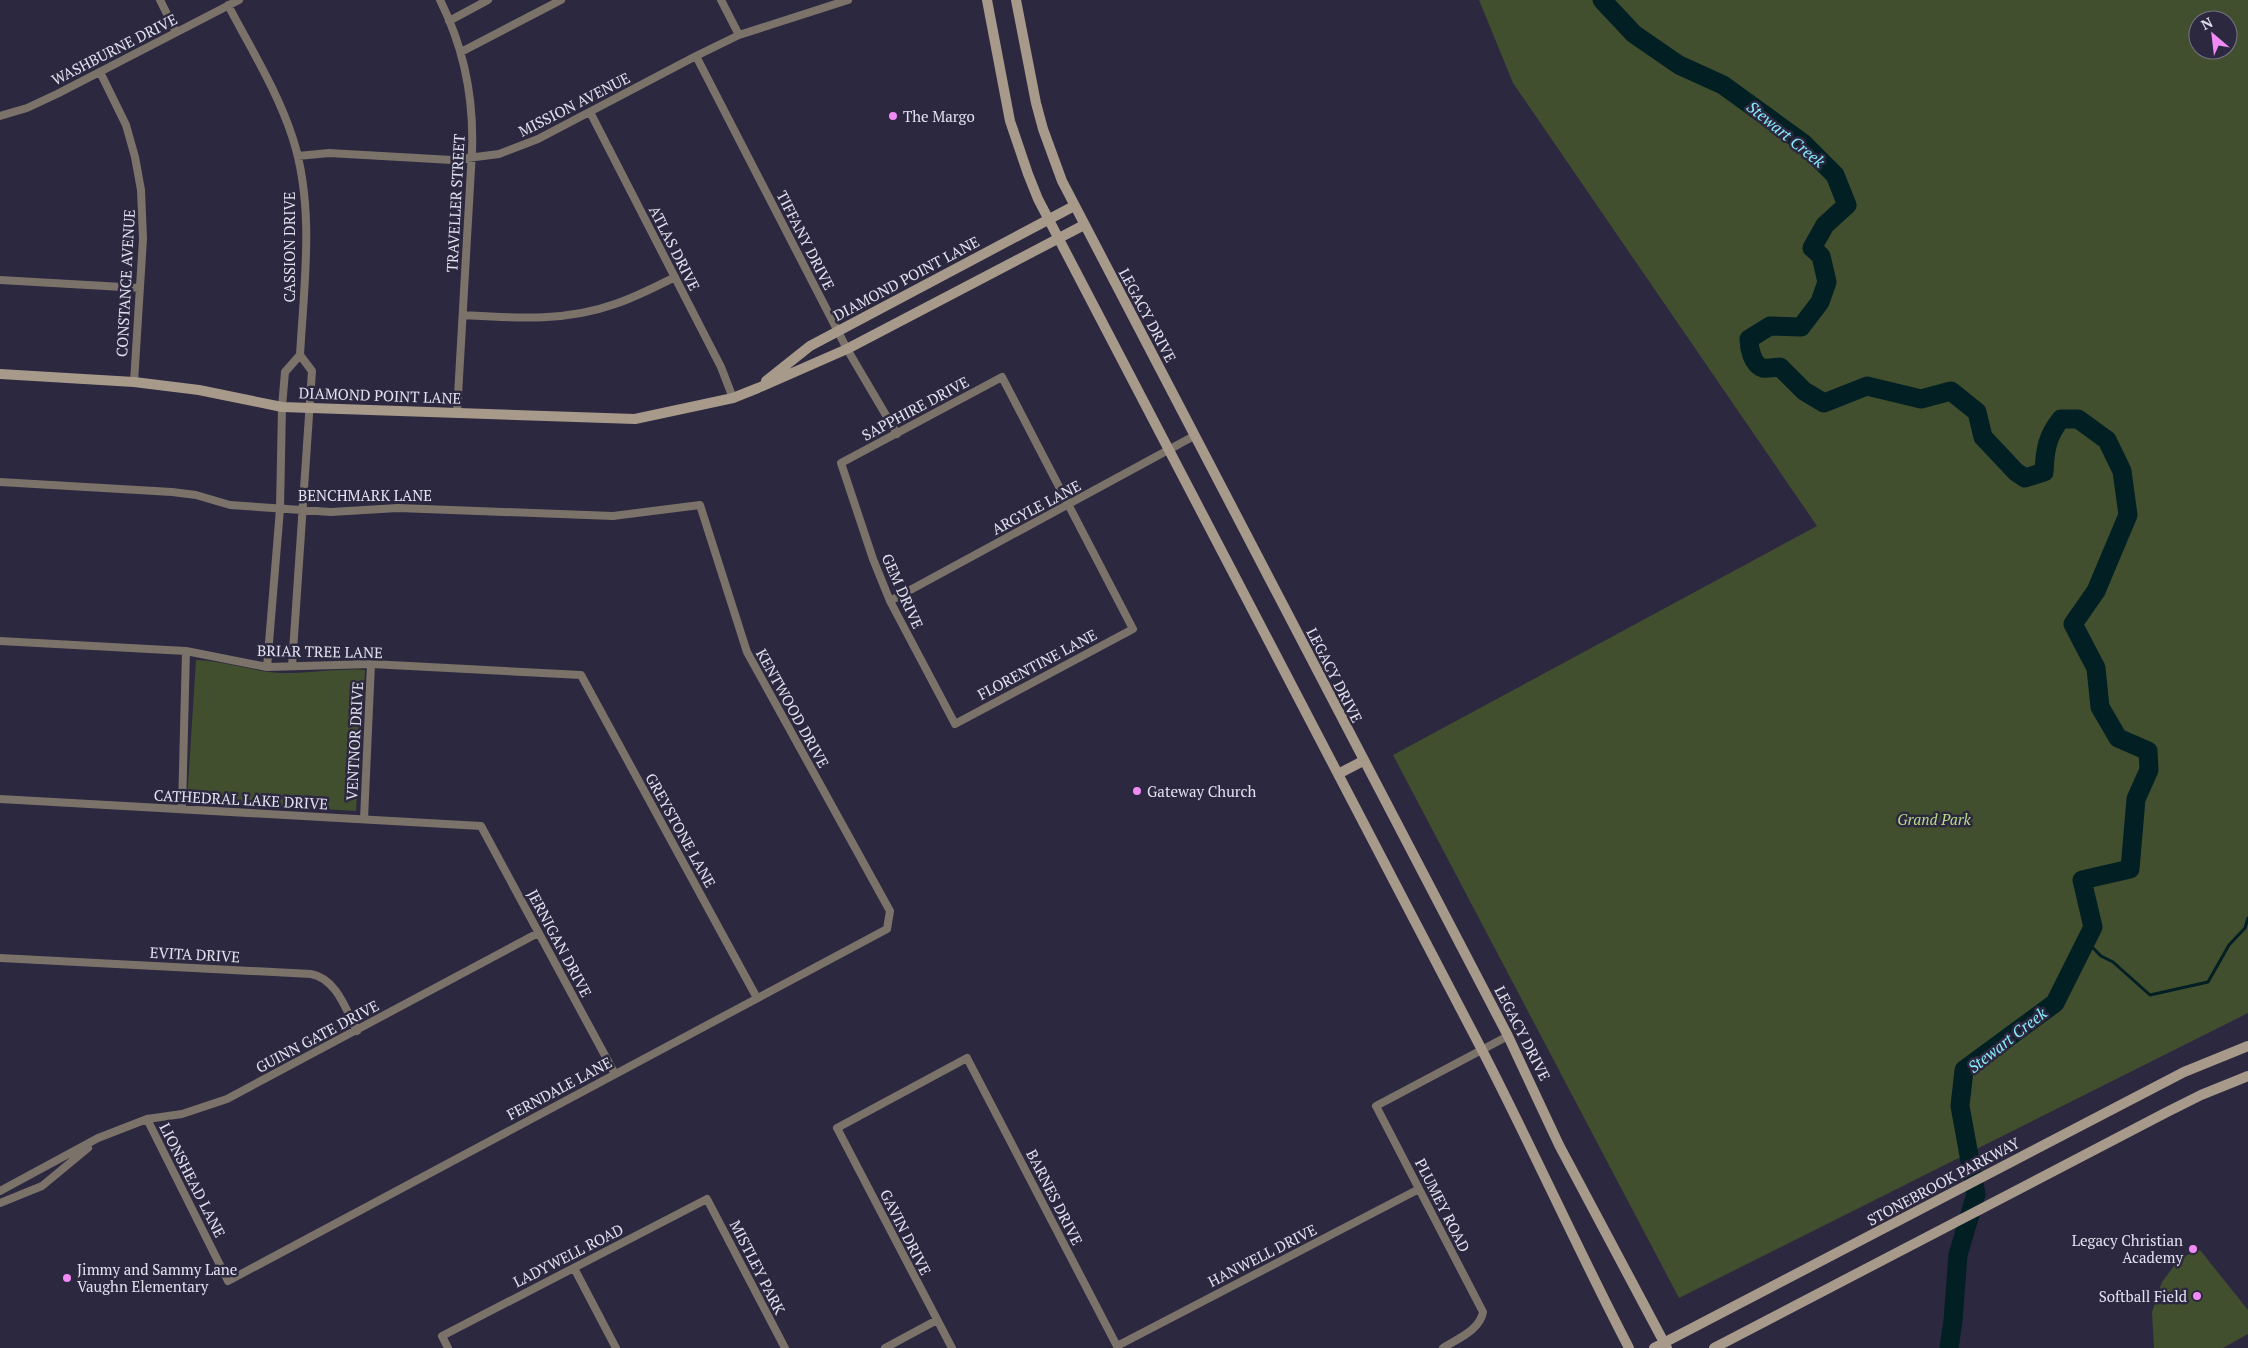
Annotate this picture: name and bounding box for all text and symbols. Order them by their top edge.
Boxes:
street label: WASHBURNE DRIVE [48,9,180,89]
north arrow [2188,10,2238,60]
text: N [2198,12,2216,34]
street label: MISSION AVENUE [515,67,633,141]
water label: Stewart Creek [1742,96,1830,172]
place label: The Margo [903,106,975,126]
marker: The Margo [887,110,899,122]
street label: TRAVELLER STREET [441,133,469,273]
street label: TIFFANY DRIVE [772,187,840,293]
street label: CASSION DRIVE [279,191,299,303]
street label: ATLAS DRIVE [645,202,705,294]
street label: CONSTANCE AVENUE [111,209,139,357]
street label: DIAMOND POINT LANE [829,231,983,325]
street label: LEGACY DRIVE [1115,264,1181,366]
street label: SAPPHIRE DRIVE [858,371,972,445]
street label: DIAMOND POINT LANE [298,382,462,408]
street label: ARGYLE LANE [988,475,1084,539]
street label: BENCHMARK LANE [298,485,432,505]
street label: GEM DRIVE [878,550,928,632]
street label: FLORENTINE LANE [974,624,1100,704]
street label: LEGACY DRIVE [1303,624,1367,726]
street label: BRIAR TREE LANE [257,640,383,662]
street label: KENTWOOD DRIVE [752,645,834,771]
street label: VENTNOR DRIVE [341,681,367,801]
street label: GREYSTONE LANE [641,769,721,891]
place label: Gateway Church [1147,781,1257,801]
street label: CATHEDRAL LAKE DRIVE [153,784,329,814]
marker: Gateway Church [1131,785,1143,797]
park label: Grand Park [1897,809,1972,829]
street label: JERNIGAN DRIVE [523,886,597,1000]
street label: EVITA DRIVE [149,942,241,966]
street label: LEGACY DRIVE [1491,982,1555,1084]
street label: GUINN GATE DRIVE [252,995,382,1077]
water label: Stewart Creek [1963,1002,2051,1078]
street label: FERNDALE LANE [503,1052,615,1124]
street label: LIONSHEAD LANE [155,1119,231,1241]
street label: STONEBROOK PARKWAY [1863,1132,2023,1230]
street label: BARNES DRIVE [1022,1146,1088,1248]
street label: PLUMEY ROAD [1411,1155,1475,1255]
street label: GAVIN DRIVE [876,1186,936,1278]
street label: MISTLEY PARK [726,1216,790,1318]
street label: LADYWELL ROAD [509,1219,627,1291]
street label: HANWELL DRIVE [1204,1219,1320,1291]
place label: Legacy Christian Academy [2072,1230,2183,1267]
marker: Legacy Christian Academy [2187,1243,2199,1255]
place label: Jimmy and Sammy Lane Vaughn Elementary [77,1259,237,1296]
marker: Jimmy and Sammy Lane Vaughn Elementary [61,1272,73,1284]
place label: Softball Field [2099,1286,2187,1306]
marker: Softball Field [2191,1290,2203,1302]

